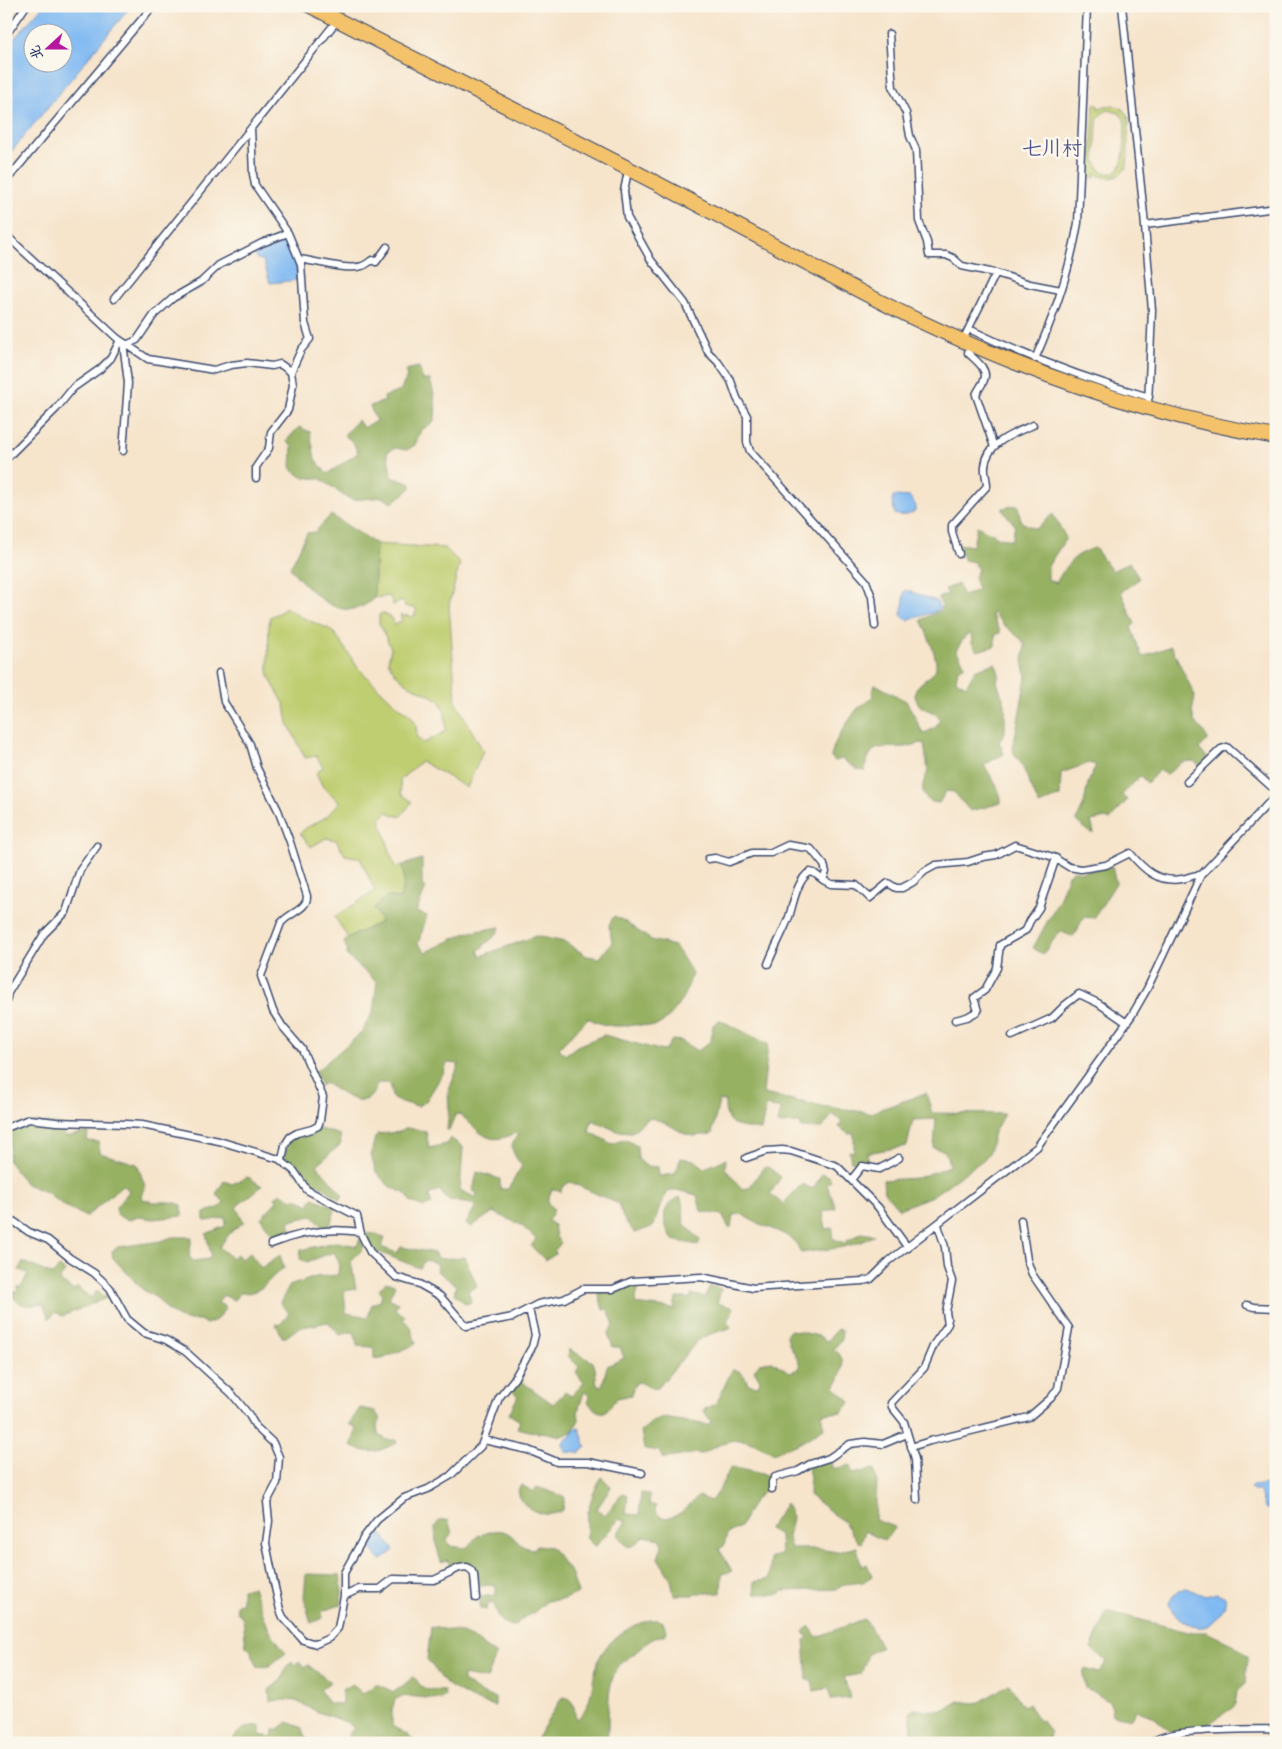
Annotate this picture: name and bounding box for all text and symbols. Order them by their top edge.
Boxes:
north arrow [22,22,72,72]
text: 北 [26,43,48,62]
district label: 七川村 [1022,136,1082,163]

